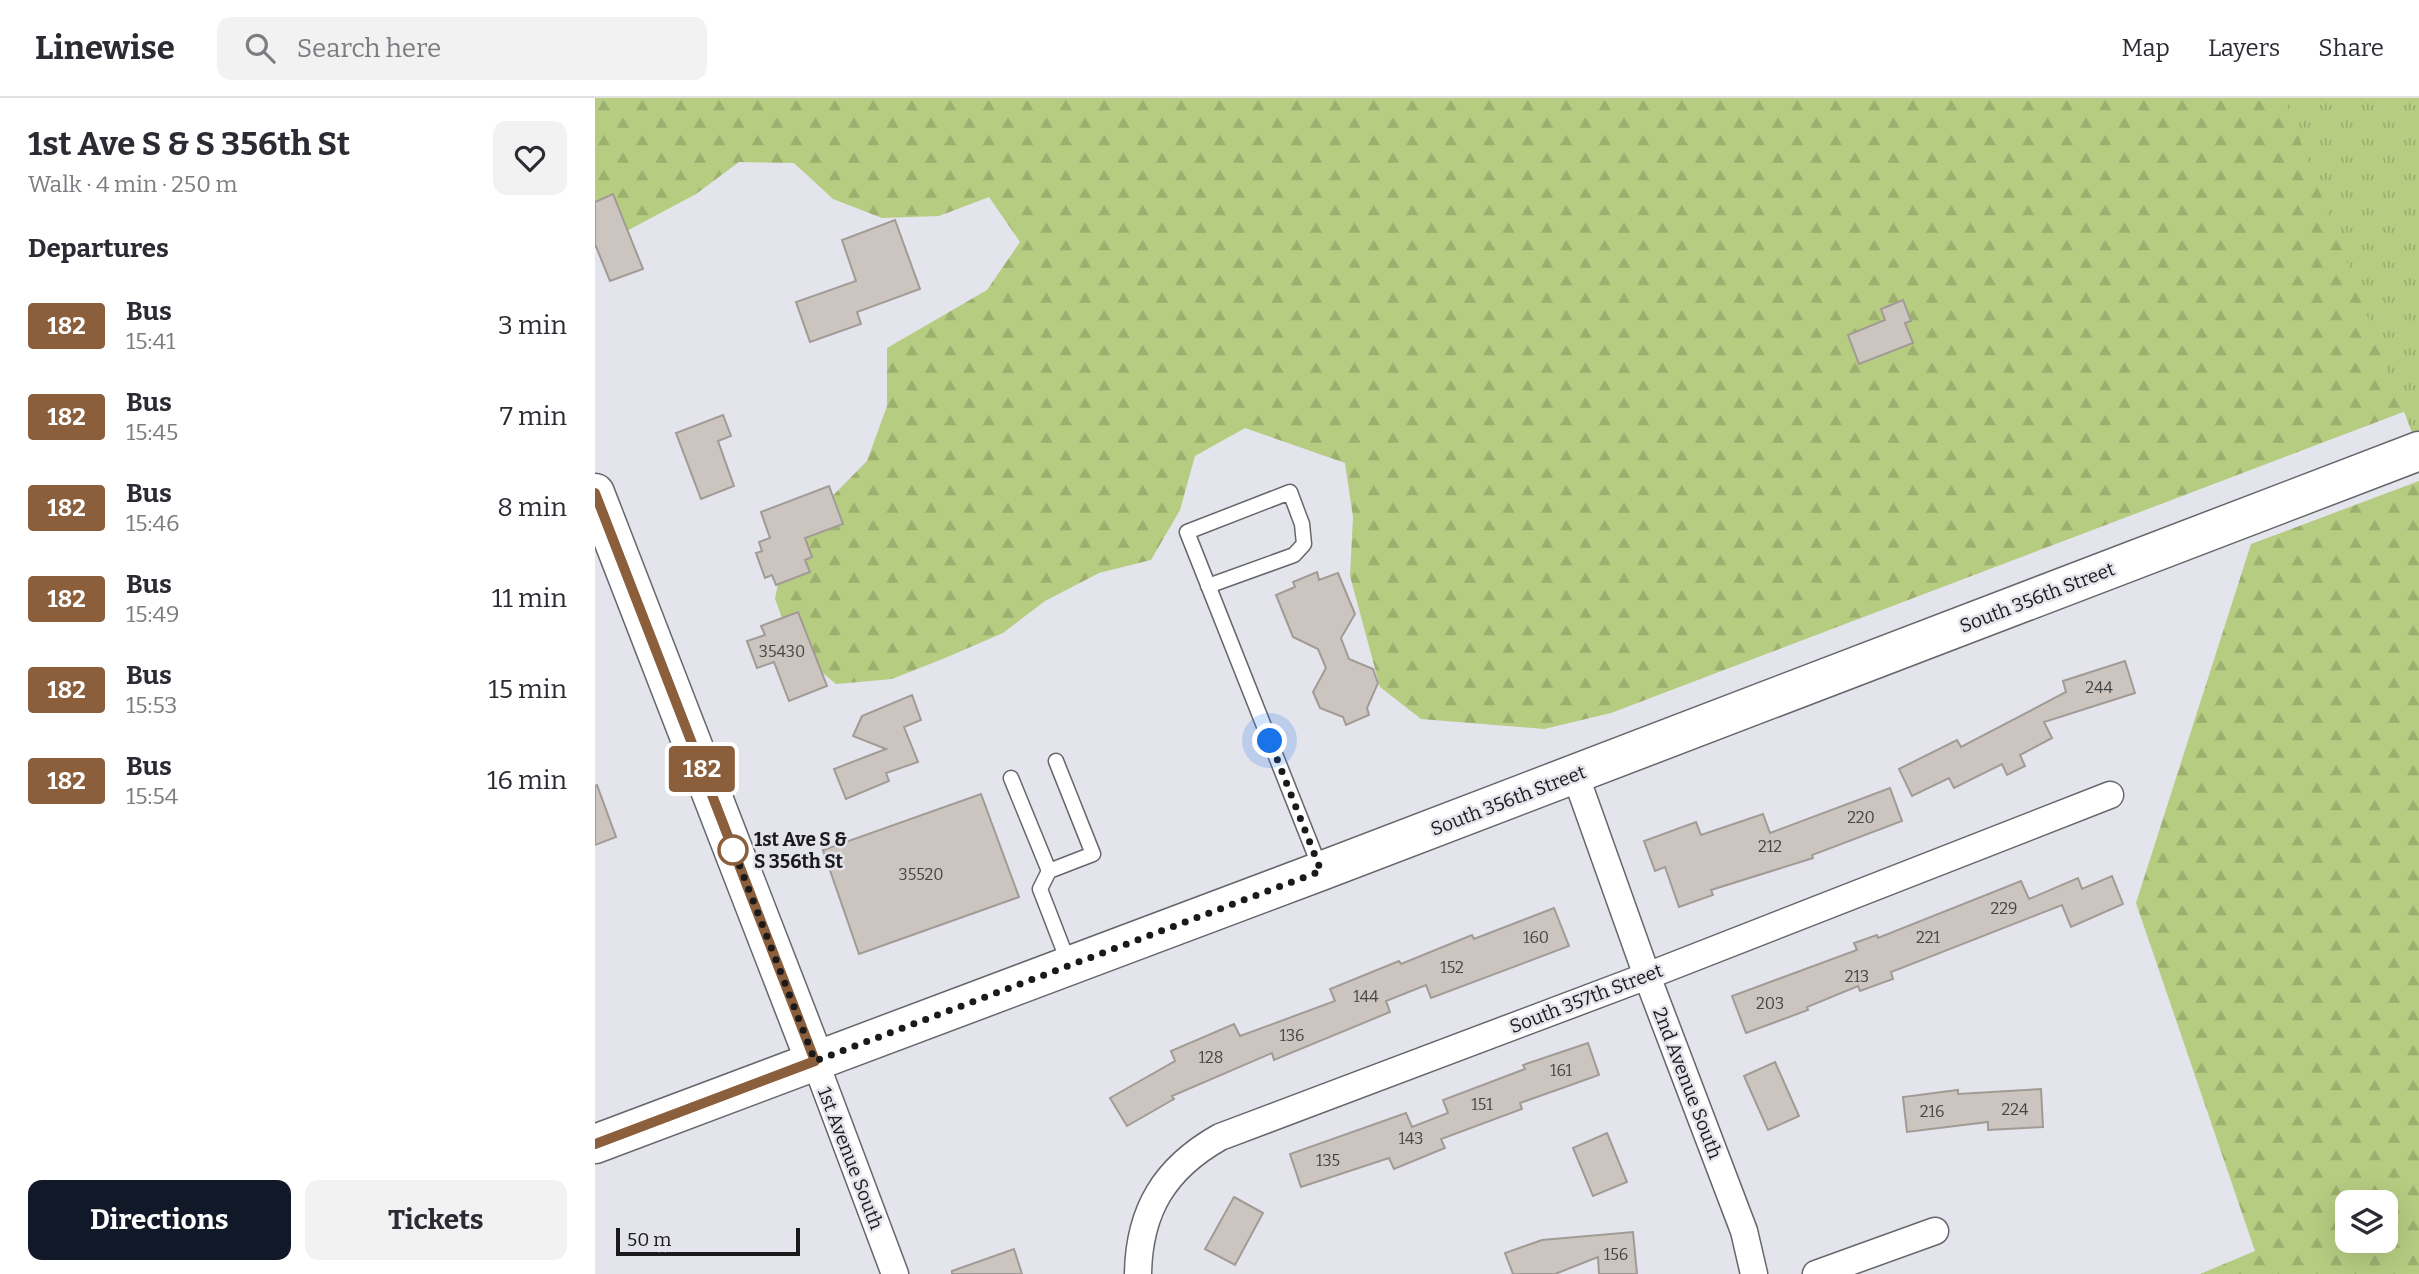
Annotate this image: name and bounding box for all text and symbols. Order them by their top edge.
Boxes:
search box [217,17,707,80]
text: Linewise [35,28,175,68]
icon: search [241,29,279,67]
text: Search here [297,33,441,64]
text: Map [2122,34,2170,62]
text: Layers [2208,34,2280,62]
text: Share [2318,34,2384,62]
button: heart [493,121,567,195]
text: 1st Ave S & S 356th St [28,124,350,164]
text: Walk · 4 min · 250 m [28,170,237,198]
text: Departures [28,233,169,264]
text: Bus [126,296,172,327]
text: 3 min [498,310,567,341]
text: 182 [47,312,86,340]
text: 15:41 [126,327,175,355]
text: Bus [126,387,172,418]
text: 7 min [500,401,567,432]
text: 182 [47,403,86,431]
text: 15:45 [126,418,178,446]
text: Bus [126,478,172,509]
text: 8 min [497,492,567,523]
text: 182 [47,494,86,522]
text: 15:46 [126,509,179,537]
street label: South 356th Street [1956,557,2118,638]
text: Bus [126,569,172,600]
text: 11 min [492,583,567,614]
text: 182 [47,585,86,613]
text: 15:49 [126,600,179,628]
house number: 35430 [759,642,805,661]
text: Bus [126,660,172,691]
text: 15 min [488,674,567,705]
text: 182 [47,676,86,704]
house number: 244 [2085,678,2113,697]
text: 15:53 [126,691,177,719]
your location [1252,723,1287,758]
line badge: 182 [662,746,742,792]
text: Bus [126,751,172,782]
text: 182 [683,755,721,783]
street label: South 356th Street [1427,760,1589,841]
text: 16 min [487,765,567,796]
text: 182 [47,767,86,795]
text: 15:54 [126,782,178,810]
house number: 220 [1847,808,1875,827]
place label: 1st Ave S & S 356th St [754,828,847,873]
marker: 1st Ave S & S 356th St [718,835,748,865]
house number: 212 [1758,837,1782,856]
house number: 35520 [899,865,943,884]
house number: 229 [1991,899,2017,918]
house number: 160 [1523,928,1549,947]
house number: 221 [1916,928,1940,947]
house number: 152 [1440,958,1464,977]
street label: South 357th Street [1506,959,1666,1038]
house number: 213 [1845,967,1869,986]
house number: 144 [1353,987,1379,1006]
house number: 203 [1756,994,1784,1013]
street label: 2nd Avenue South [1648,1004,1727,1162]
house number: 136 [1279,1026,1305,1045]
house number: 128 [1199,1048,1223,1067]
house number: 161 [1550,1061,1573,1080]
street label: 1st Avenue South [813,1084,888,1233]
house number: 151 [1471,1095,1493,1114]
house number: 224 [2002,1100,2029,1119]
house number: 216 [1920,1102,1944,1121]
house number: 143 [1399,1129,1423,1148]
house number: 135 [1316,1151,1340,1170]
button: Directions [28,1180,291,1260]
button: Tickets [305,1180,567,1260]
map controls [2335,1190,2398,1253]
button: layers [2335,1190,2398,1253]
scale bar [616,1225,800,1257]
text: 50 m [627,1228,671,1251]
house number: 156 [1604,1245,1628,1264]

